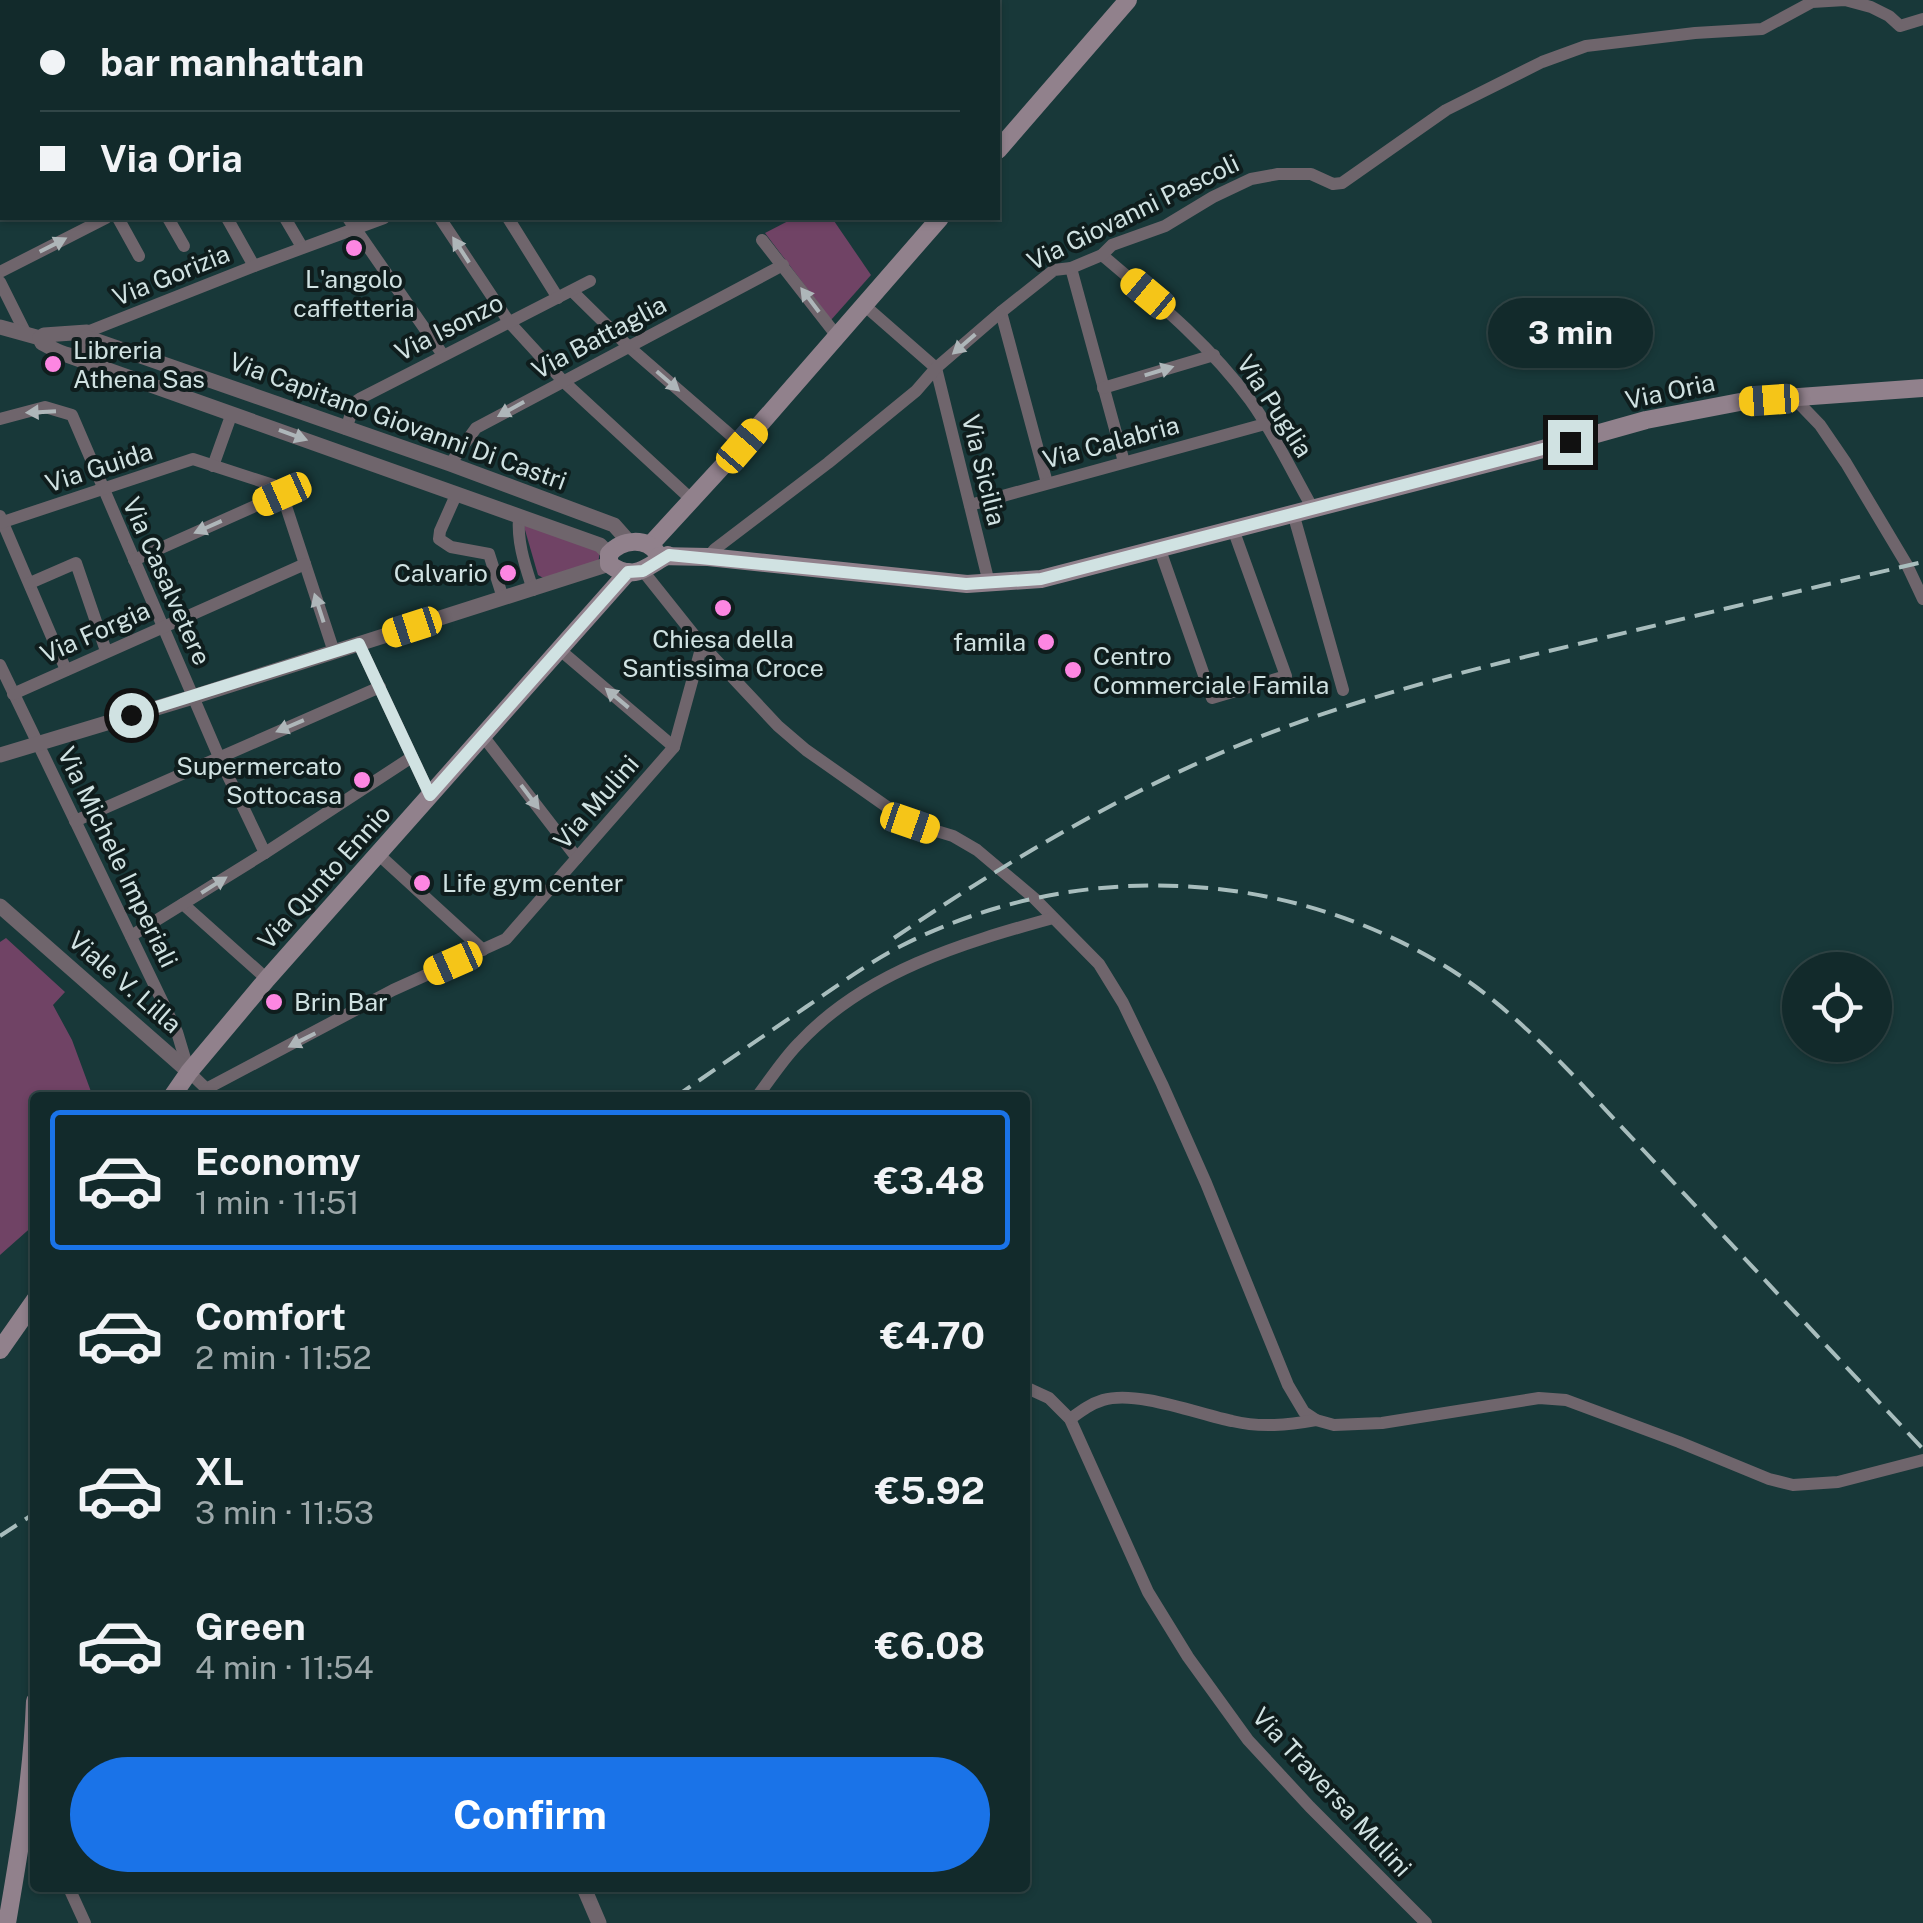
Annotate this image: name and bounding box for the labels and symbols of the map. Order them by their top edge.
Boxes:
street label: Via Giovanni Pascoli [1022,148,1244,276]
one-way arrow [453,236,471,263]
one-way arrow [39,237,68,254]
marker: L'angolo caffetteria [343,237,365,259]
street label: Via Gorizia [108,238,234,312]
car [1115,263,1181,325]
place label: L'angolo caffetteria [293,264,415,323]
street label: Via Isonzo [390,287,508,367]
one-way arrow [800,287,820,313]
street label: Via Battaglia [527,289,671,385]
callout: 3 min [1488,297,1652,367]
one-way arrow [951,332,976,354]
place label: Libreria Athena Sas [73,335,205,394]
street label: Via Capitano Giovanni Di Castri [225,346,571,496]
street label: Via Puglia [1231,349,1319,463]
marker: Libreria Athena Sas [42,353,64,375]
one-way arrow [1144,363,1174,378]
street label: Via Oria [1622,367,1718,415]
one-way arrow [655,370,680,392]
car [1738,383,1800,417]
one-way arrow [497,400,525,417]
one-way arrow [25,404,56,420]
street label: Via Calabria [1040,409,1182,475]
street label: Via Sicilia [956,412,1012,528]
car [711,414,773,478]
route end [1548,420,1593,465]
one-way arrow [278,428,308,443]
street label: Via Guida [42,436,156,498]
car [248,468,316,520]
street label: Via Casalvetere [117,492,217,670]
one-way arrow [193,519,223,535]
place label: Calvario [394,558,488,588]
marker: Calvario [497,562,519,584]
one-way arrow [311,592,326,622]
street label: Via Forgia [36,595,154,669]
marker: Chiesa della Santissima Croce [712,597,734,619]
car [379,603,445,651]
place label: Chiesa della Santissima Croce [622,624,824,683]
place label: famila [953,627,1026,657]
marker: famila [1035,631,1057,653]
place label: Centro Commerciale Famila [1093,641,1329,700]
marker: Centro Commerciale Famila [1062,659,1084,681]
one-way arrow [605,688,630,710]
route start [109,693,154,738]
one-way arrow [275,718,305,734]
street label: Via Michele Imperiali [52,742,184,972]
street label: Via Mulini [547,749,645,855]
place label: Supermercato Sottocasa [176,751,342,810]
marker: Supermercato Sottocasa [351,769,373,791]
one-way arrow [519,784,539,810]
street label: Via Qunto Ennio [251,799,397,955]
car [877,799,943,847]
place label: Life gym center [442,868,624,898]
marker: Life gym center [411,872,433,894]
one-way arrow [200,877,228,894]
street label: Viale V. Lilla [62,925,188,1039]
car [419,937,487,989]
place label: Brin Bar [294,987,388,1017]
marker: Brin Bar [263,991,285,1013]
one-way arrow [288,1031,317,1048]
street label: Via Traversa Mulini [1246,1701,1418,1883]

